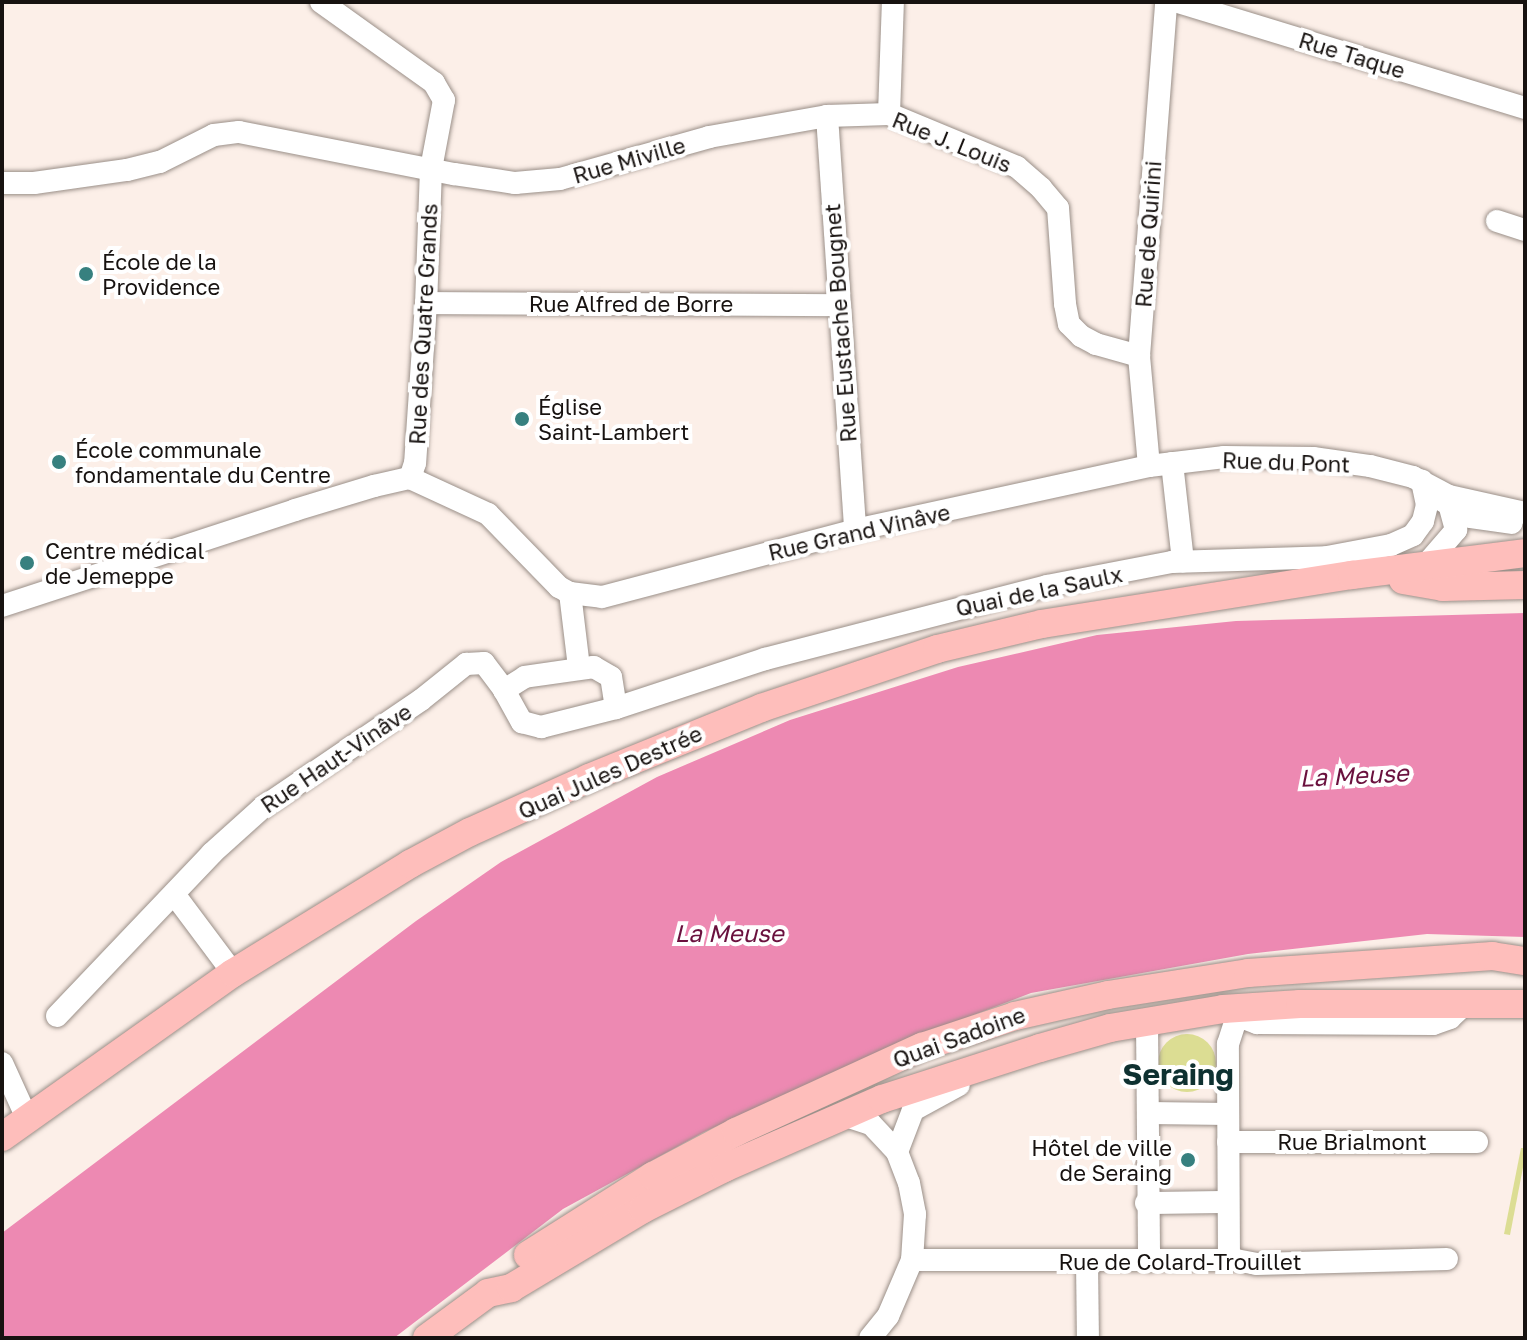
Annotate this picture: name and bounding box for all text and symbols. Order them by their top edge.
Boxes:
street label: Rue Taque [1296,26,1408,84]
street label: Rue J. Louis [889,106,1015,178]
street label: Rue Miville [570,131,688,189]
street label: Rue de Quirini [1130,160,1166,308]
street label: Rue des Quatre Grands [403,203,443,445]
street label: Rue Eustache Bougnet [818,203,862,443]
place label: École de la Providence [102,248,220,300]
marker: École de la Providence [77,265,95,283]
street label: Rue Alfred de Borre [529,291,733,317]
place label: Église Saint-Lambert [538,393,689,444]
marker: Église Saint-Lambert [513,410,531,428]
place label: École communale fondamentale du Centre [75,436,331,488]
street label: Rue du Pont [1222,447,1350,477]
marker: École communale fondamentale du Centre [50,453,68,471]
street label: Rue Grand Vinâve [766,498,952,566]
place label: Centre médical de Jemeppe [45,537,205,588]
marker: Centre médical de Jemeppe [16,552,38,574]
street label: Quai de la Saulx [953,560,1125,622]
street label: Rue Haut-Vinâve [256,698,416,818]
street label: Quai Jules Destrée [514,720,706,824]
water label: La Meuse [1299,758,1409,792]
water label: La Meuse [674,919,784,947]
street label: Quai Sadoine [889,1001,1029,1073]
district label: Seraing [1122,1056,1234,1092]
street label: Rue Brialmont [1277,1129,1427,1155]
place label: Hôtel de ville de Seraing [1031,1134,1172,1186]
marker: Hôtel de ville de Seraing [1179,1151,1197,1169]
street label: Rue de Colard-Trouillet [1059,1249,1301,1275]

